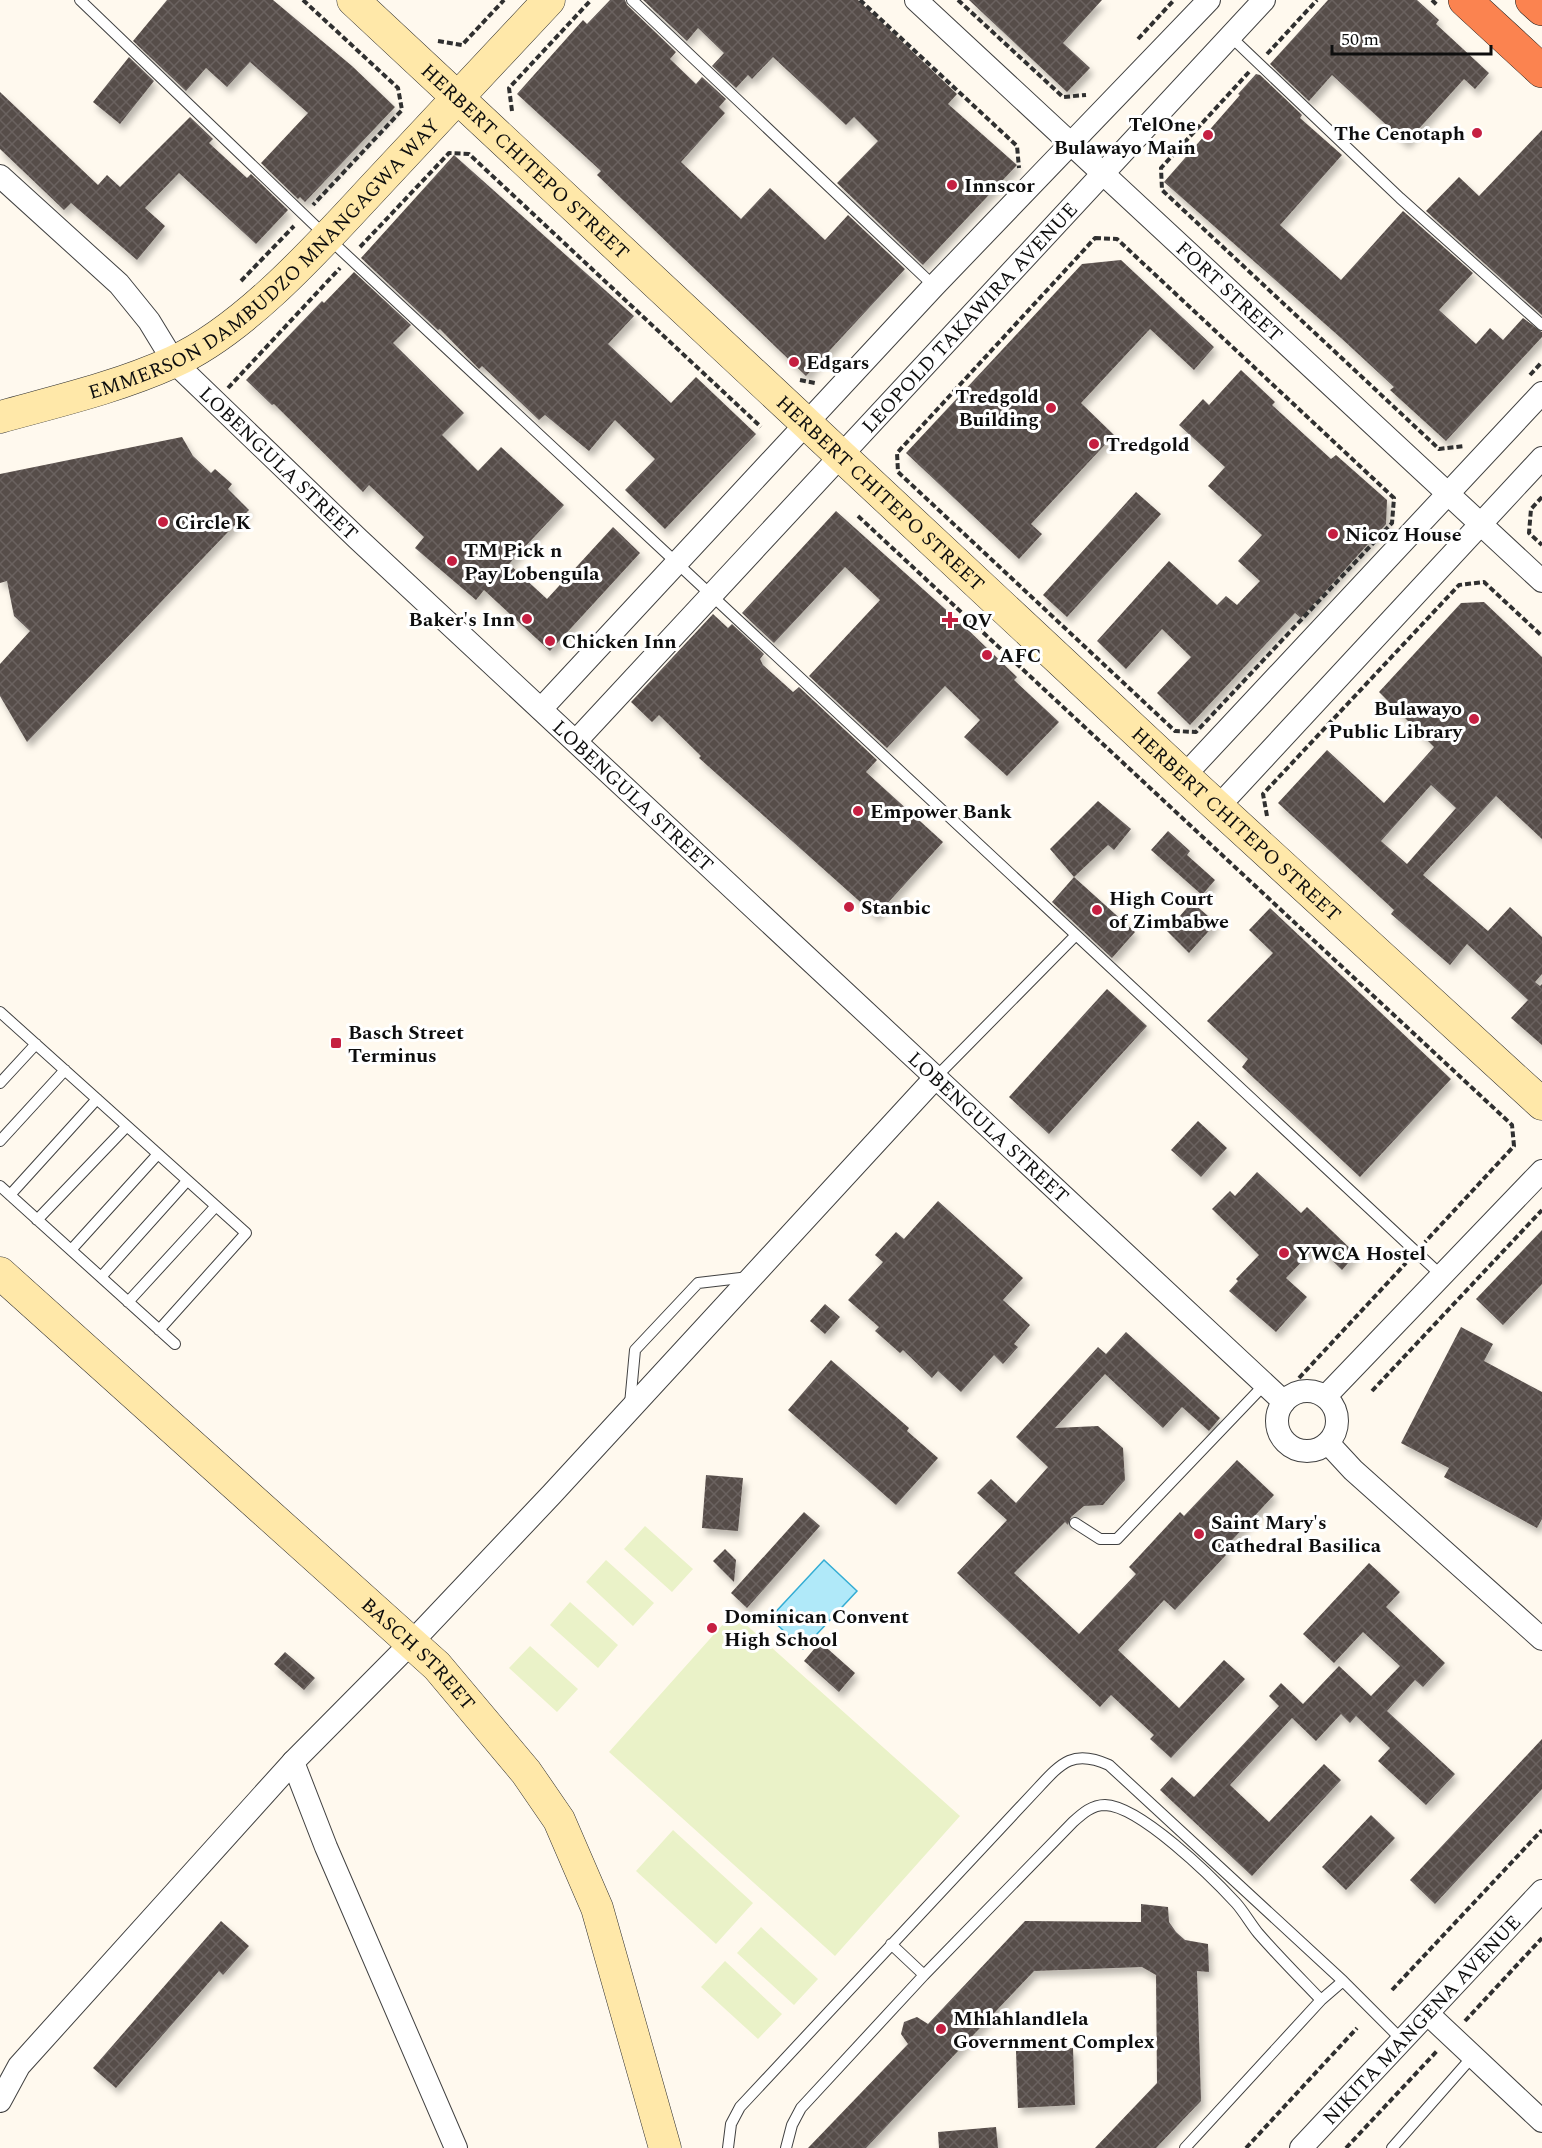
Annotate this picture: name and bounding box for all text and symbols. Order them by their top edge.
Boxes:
scale bar [1332,18,1491,56]
text: 50 m [1341,26,1379,53]
street label: HERBERT CHITEPO STREET [414,57,636,267]
place label: TelOne Bulawayo Main [1054,110,1196,163]
street label: EMMERSON DAMBUDZO MNANGAGWA WAY [85,112,447,408]
place label: The Cenotaph [1334,119,1465,149]
marker: The Cenotaph [1470,126,1484,140]
marker: TelOne Bulawayo Main [1201,128,1215,142]
place label: Innscor [964,171,1035,201]
marker: Innscor [945,178,959,192]
street label: LEOPOLD TAKAWIRA AVENUE [855,196,1085,440]
street label: FORT STREET [1169,234,1289,349]
place label: Edgars [806,348,870,378]
marker: Edgars [787,355,801,369]
street label: LOBENGULA STREET [192,380,365,548]
place label: Tredgold Building [955,382,1039,435]
street label: HERBERT CHITEPO STREET [769,388,991,599]
marker: Tredgold Building [1044,401,1058,415]
place label: Tredgold [1106,430,1190,460]
marker: Tredgold [1087,437,1101,451]
place label: Circle K [175,508,251,538]
marker: Circle K [156,515,170,529]
place label: Nicoz House [1345,520,1462,550]
marker: Nicoz House [1326,527,1340,541]
place label: TM Pick n Pay Lobengula [464,536,600,589]
marker: TM Pick n Pay Lobengula [445,554,459,568]
place label: Baker's Inn [409,605,515,635]
place label: QV [962,606,993,636]
marker: Baker's Inn [520,612,534,626]
marker: QV [943,613,957,627]
place label: Chicken Inn [562,627,677,657]
marker: Chicken Inn [543,634,557,648]
place label: AFC [999,641,1041,671]
marker: AFC [980,648,994,662]
place label: Bulawayo Public Library [1329,694,1463,747]
marker: Bulawayo Public Library [1467,712,1481,726]
street label: LOBENGULA STREET [545,713,720,879]
street label: HERBERT CHITEPO STREET [1124,720,1348,929]
place label: Empower Bank [870,797,1012,827]
marker: Empower Bank [851,804,865,818]
place label: High Court of Zimbabwe [1109,884,1229,937]
place label: Stanbic [861,893,931,923]
marker: Stanbic [842,900,856,914]
marker: High Court of Zimbabwe [1090,903,1104,917]
place label: Basch Street Terminus [348,1018,464,1071]
marker: Basch Street Terminus [329,1036,343,1050]
street label: LOBENGULA STREET [901,1045,1076,1211]
place label: YWCA Hostel [1296,1239,1426,1269]
marker: YWCA Hostel [1277,1246,1291,1260]
place label: Saint Mary's Cathedral Basilica [1211,1508,1382,1561]
marker: Saint Mary's Cathedral Basilica [1192,1527,1206,1541]
street label: BASCH STREET [354,1591,482,1717]
place label: Dominican Convent High School [724,1602,909,1655]
marker: Dominican Convent High School [705,1621,719,1635]
street label: NIKITA MANGENA AVENUE [1316,1908,1528,2132]
place label: Mhlahlandlela Government Complex [953,2004,1155,2057]
marker: Mhlahlandlela Government Complex [934,2022,948,2036]

